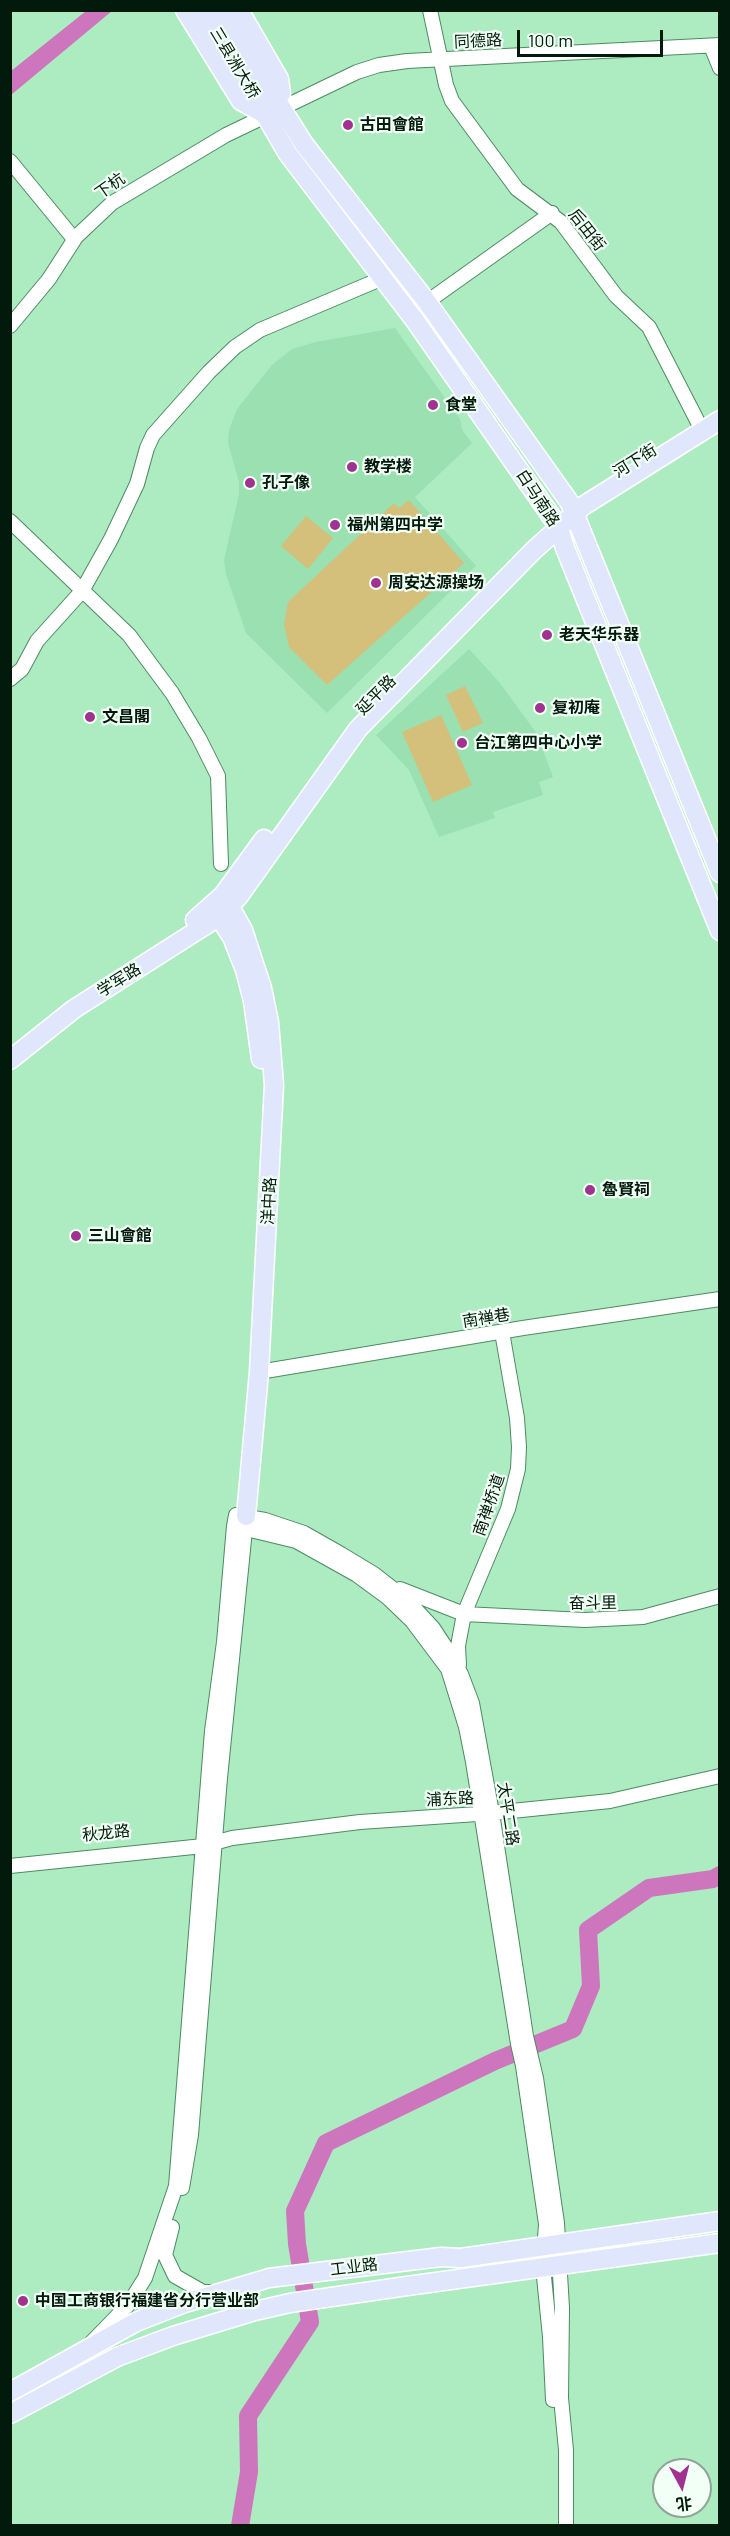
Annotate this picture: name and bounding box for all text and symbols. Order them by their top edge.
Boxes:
scale bar [520,18,666,56]
street label: 三县洲大桥 [206,24,264,102]
text: 100 m [528,29,573,51]
street label: 同德路 [454,30,502,52]
place label: 古田會館 [360,115,424,135]
marker: 古田會館 [341,118,355,132]
street label: 下杭 [91,169,129,203]
street label: 后田街 [565,205,609,255]
place label: 食堂 [445,395,477,415]
marker: 食堂 [426,398,440,412]
street label: 河下街 [610,440,660,482]
place label: 教学楼 [364,457,412,477]
marker: 教学楼 [345,460,359,474]
street label: 白马南路 [513,466,563,530]
place label: 孔子像 [262,473,310,493]
marker: 孔子像 [243,476,257,490]
place label: 福州第四中学 [347,515,443,535]
marker: 福州第四中学 [328,518,342,532]
place label: 周安达源操场 [388,573,484,593]
marker: 周安达源操场 [369,576,383,590]
place label: 老天华乐器 [559,625,639,645]
marker: 老天华乐器 [540,628,554,642]
street label: 延平路 [352,671,400,719]
place label: 复初庵 [552,698,600,718]
marker: 复初庵 [533,701,547,715]
place label: 文昌閣 [102,707,150,727]
marker: 文昌閣 [83,710,97,724]
place label: 台江第四中心小学 [474,733,602,753]
marker: 台江第四中心小学 [455,736,469,750]
street label: 学军路 [94,959,144,1001]
street label: 洋中路 [258,1177,280,1225]
place label: 魯賢祠 [602,1180,650,1200]
marker: 魯賢祠 [583,1183,597,1197]
place label: 三山會館 [88,1226,152,1246]
marker: 三山會館 [69,1229,83,1243]
street label: 南禅巷 [461,1305,511,1331]
street label: 南禅桥道 [470,1472,508,1538]
street label: 奋斗里 [569,1593,617,1613]
street label: 太平二路 [494,1781,522,1847]
street label: 浦东路 [426,1788,474,1810]
street label: 秋龙路 [81,1821,131,1845]
street label: 工业路 [329,2255,379,2279]
place label: 中国工商银行福建省分行营业部 [35,2291,259,2311]
marker: 中国工商银行福建省分行营业部 [16,2294,30,2308]
north arrow [652,2458,712,2518]
text: 北 [675,2494,693,2515]

